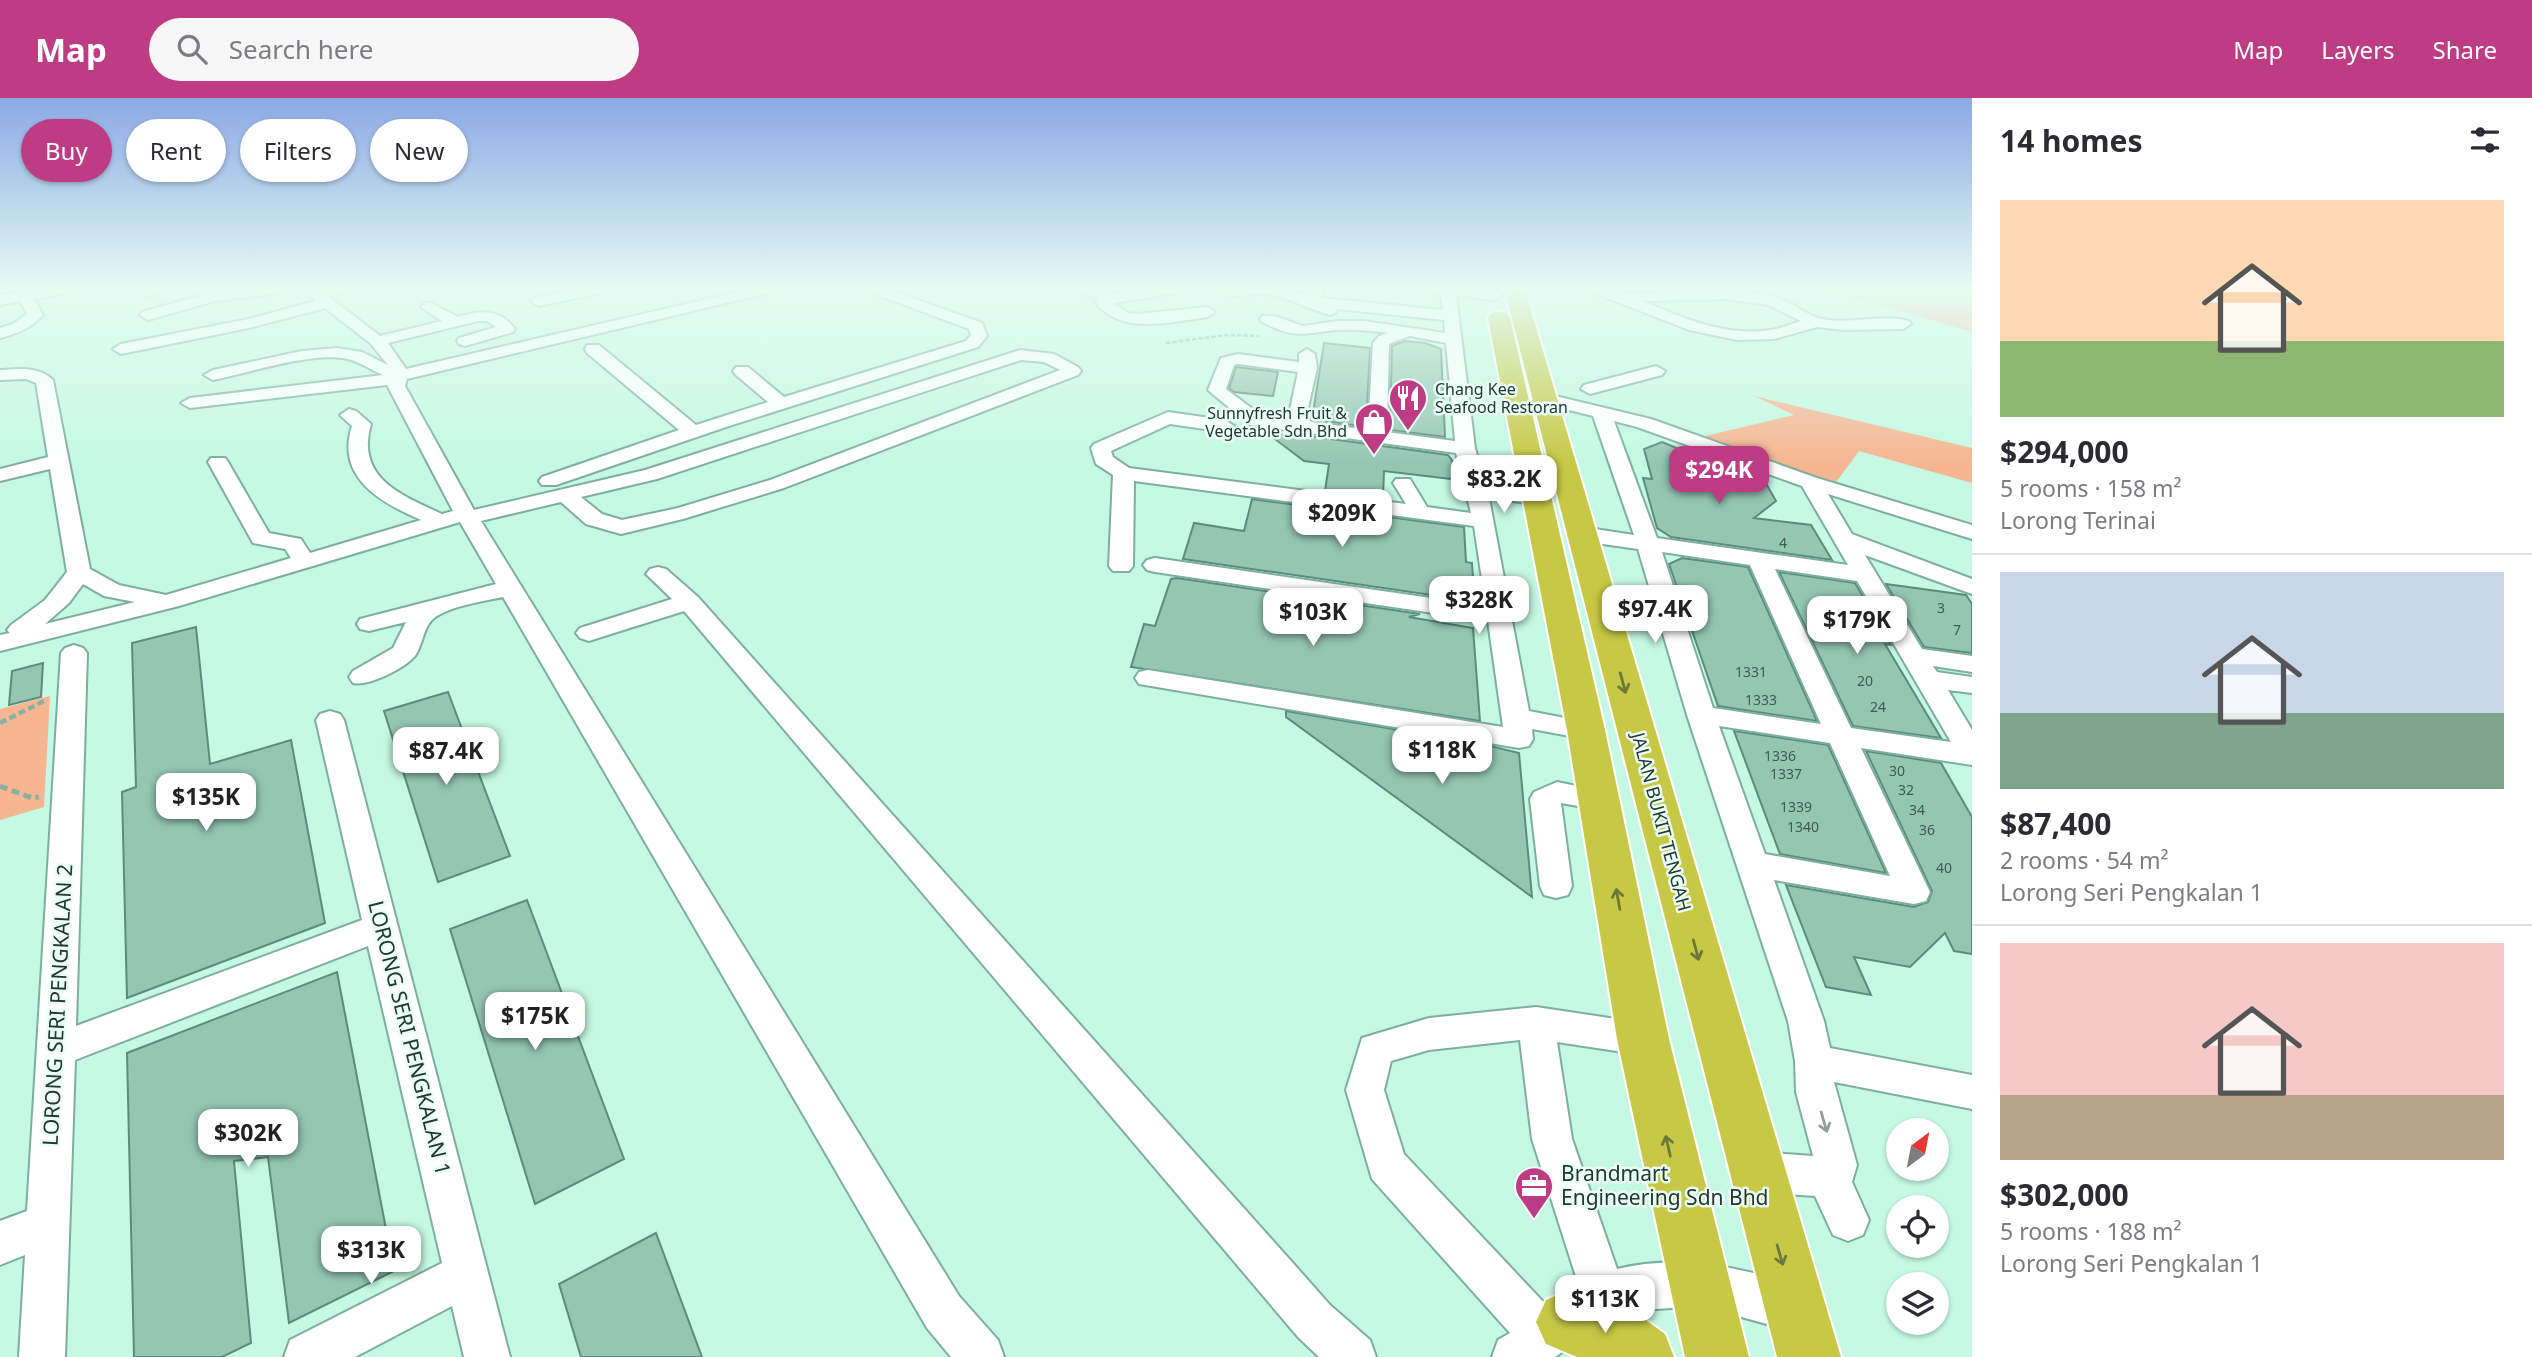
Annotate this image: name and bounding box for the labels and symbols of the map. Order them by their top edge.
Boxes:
restaurant icon: Chang Kee Seafood Restoran [1387,377,1429,432]
place label: Chang Kee Seafood Restoran [1435,378,1568,418]
shop icon: Sunnyfresh Fruit & Vegetable Sdn Bhd [1353,401,1395,456]
place label: Sunnyfresh Fruit & Vegetable Sdn Bhd [1205,402,1347,442]
pin: $294K [1670,446,1768,506]
pin: $83.2K [1447,456,1561,515]
pin: $209K [1293,490,1391,549]
house number: 4 [1779,533,1787,552]
pin: $328K [1430,576,1528,636]
pin: $97.4K [1598,586,1712,645]
pin: $103K [1264,588,1362,648]
pin: $179K [1808,596,1906,656]
house number: 3 [1937,598,1945,617]
house number: 7 [1953,620,1961,639]
house number: 1331 [1735,662,1767,681]
house number: 20 [1857,671,1873,690]
one-way arrow [1617,672,1630,694]
house number: 1333 [1745,690,1777,709]
house number: 24 [1870,697,1886,716]
pin: $118K [1393,726,1491,786]
pin: $87.4K [389,728,503,787]
street label: JALAN BUKIT TENGAH [1626,728,1697,914]
house number: 1336 [1764,746,1796,765]
house number: 30 [1889,761,1905,780]
house number: 1337 [1770,764,1802,783]
pin: $135K [157,774,255,833]
house number: 32 [1898,780,1914,799]
house number: 1339 [1780,797,1812,816]
house number: 34 [1909,800,1925,819]
house number: 1340 [1787,817,1819,836]
house number: 36 [1919,820,1935,839]
house number: 40 [1936,858,1952,877]
street label: LORONG SERI PENGKALAN 2 [36,863,78,1146]
one-way arrow [1611,888,1624,911]
street label: LORONG SERI PENGKALAN 1 [362,898,458,1178]
one-way arrow [1690,938,1703,961]
pin: $175K [486,992,584,1052]
pin: $302K [199,1110,297,1169]
one-way arrow [1818,1110,1831,1132]
north arrow [1886,1118,1950,1181]
one-way arrow [1661,1136,1674,1158]
place label: Brandmart Engineering Sdn Bhd [1561,1159,1769,1211]
office icon: Brandmart Engineering Sdn Bhd [1513,1165,1555,1220]
pin: $313K [322,1226,420,1286]
one-way arrow [1775,1244,1788,1266]
pin: $113K [1556,1276,1654,1335]

